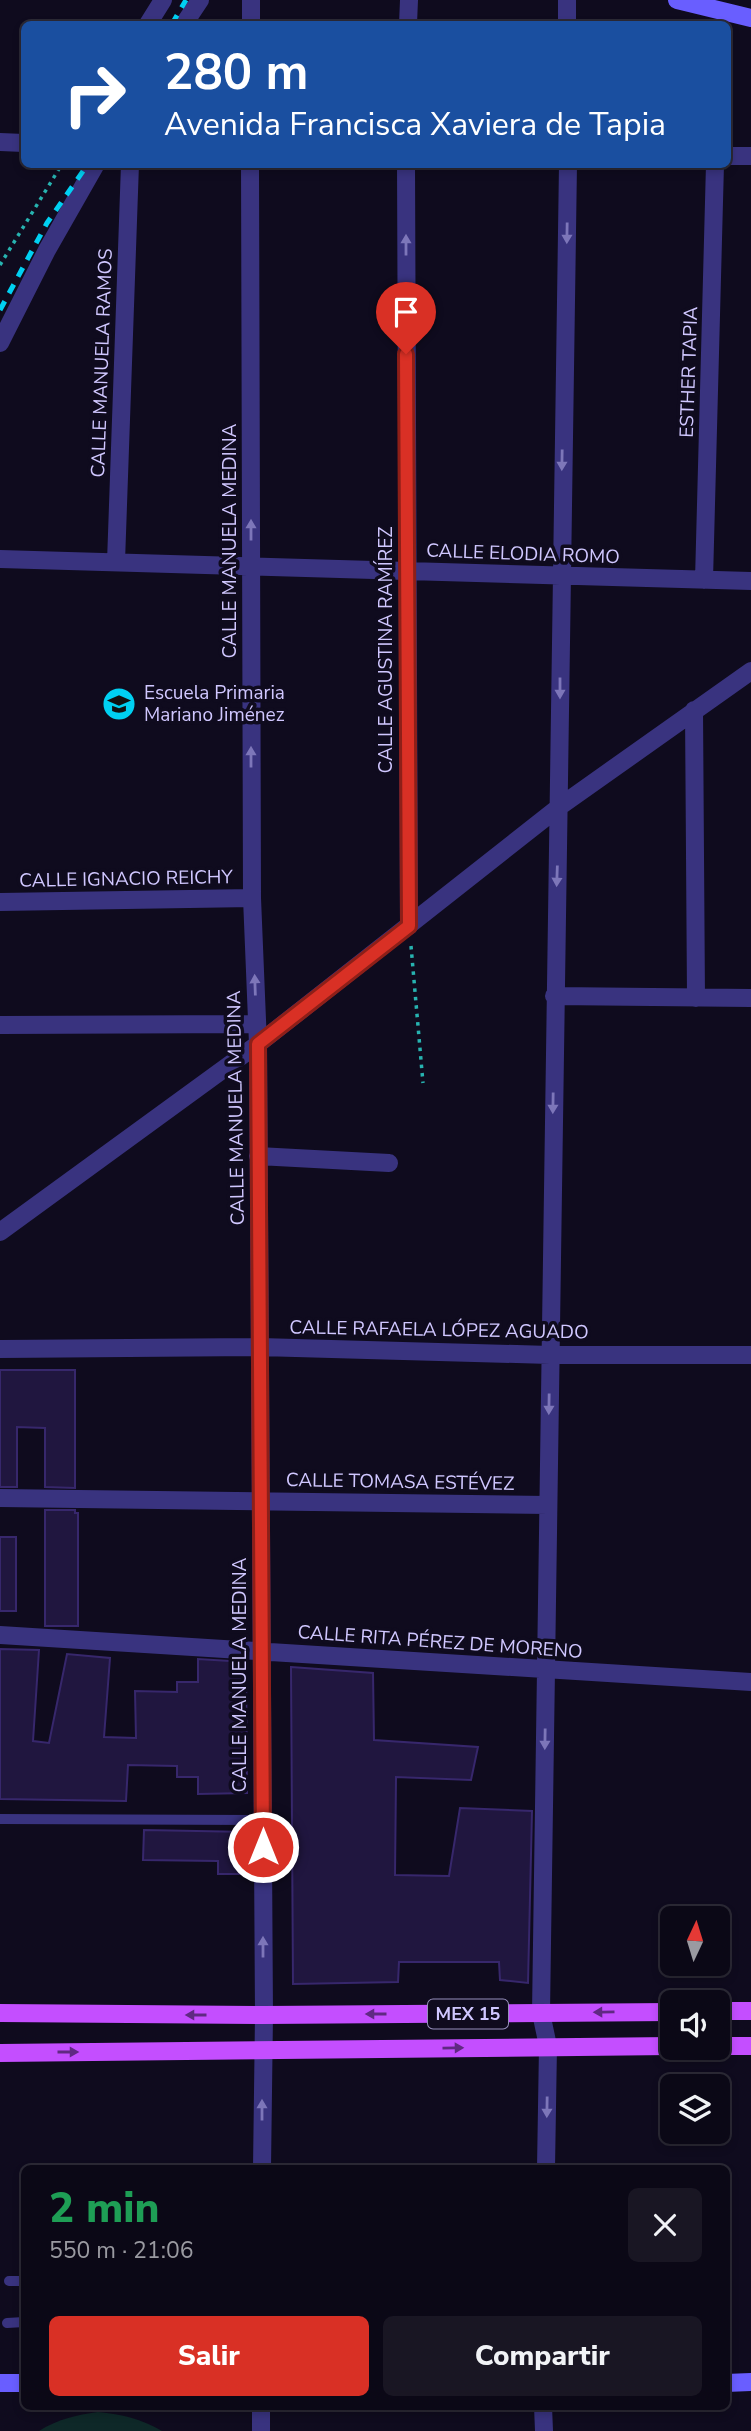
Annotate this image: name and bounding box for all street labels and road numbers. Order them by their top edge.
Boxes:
street label: CALLE MANUELA RAMOS [85,248,119,478]
street label: ESTHER TAPIA [674,306,704,438]
street label: CALLE MANUELA MEDINA [217,423,243,658]
street label: CALLE AGUSTINA RAMÍREZ [373,526,399,774]
street label: CALLE ELODIA ROMO [426,538,620,570]
street label: CALLE IGNACIO REICHY [19,864,234,894]
street label: CALLE MANUELA MEDINA [221,990,251,1226]
street label: CALLE RAFAELA LÓPEZ AGUADO [289,1314,589,1346]
street label: CALLE TOMASA ESTÉVEZ [286,1467,514,1497]
street label: CALLE MANUELA MEDINA [227,1557,253,1792]
street label: CALLE RITA PÉREZ DE MORENO [297,1619,583,1665]
road number: MEX 15 [428,2000,508,2028]

